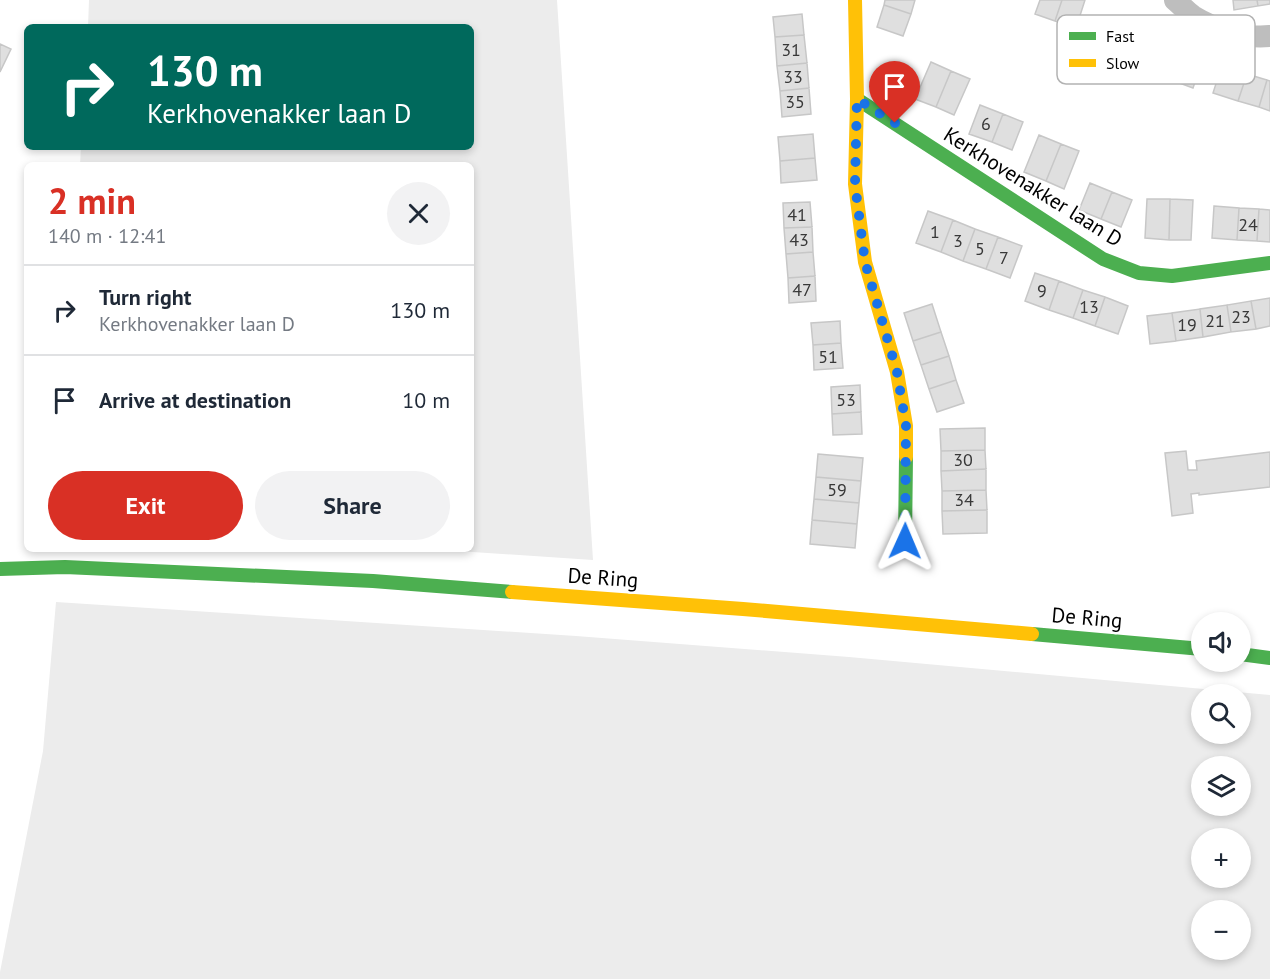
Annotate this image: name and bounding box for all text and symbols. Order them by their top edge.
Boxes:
legend [1057,15,1255,84]
text: Fast [1106,26,1135,46]
house number: 31 [781,38,801,61]
text: 130 m [147,43,263,98]
icon: right [48,48,126,126]
text: Slow [1106,53,1140,73]
pin [869,61,920,123]
house number: 33 [783,65,803,88]
icon: arrive [878,70,911,103]
house number: 35 [785,90,805,113]
text: Kerkhovenakker laan D [147,96,411,130]
house number: 6 [981,112,991,135]
street label: Kerkhovenakker laan D [939,121,1128,253]
text: 2 min [48,177,136,224]
button: close [387,182,450,245]
house number: 41 [787,203,807,226]
house number: 24 [1238,213,1258,236]
house number: 1 [930,220,940,243]
text: 140 m · 12:41 [48,223,166,249]
house number: 43 [789,228,809,251]
house number: 3 [953,229,963,252]
house number: 5 [975,237,985,260]
house number: 7 [999,246,1009,269]
house number: 47 [792,278,812,301]
house number: 9 [1037,279,1047,302]
text: Turn right [99,283,191,311]
icon: right [48,294,81,327]
house number: 13 [1079,295,1099,318]
text: 130 m [390,296,450,324]
house number: 23 [1231,305,1251,328]
house number: 21 [1205,309,1225,332]
text: Kerkhovenakker laan D [99,311,295,337]
house number: 19 [1177,313,1197,336]
house number: 51 [818,345,838,368]
icon: arrive [48,384,81,417]
text: Arrive at destination [99,386,291,414]
text: 10 m [402,386,450,414]
house number: 53 [836,388,856,411]
house number: 30 [953,448,973,471]
button: Exit [48,471,243,540]
button: Share [255,471,450,540]
house number: 59 [827,478,847,501]
house number: 34 [954,488,974,511]
position arrow [873,509,937,573]
street label: De Ring [567,562,639,593]
street label: De Ring [1051,601,1124,634]
map controls [1191,612,1251,960]
button: sound [1191,612,1251,672]
button: search [1191,684,1251,744]
button: layers [1191,756,1251,816]
button: + [1191,828,1251,888]
button: − [1191,900,1251,960]

